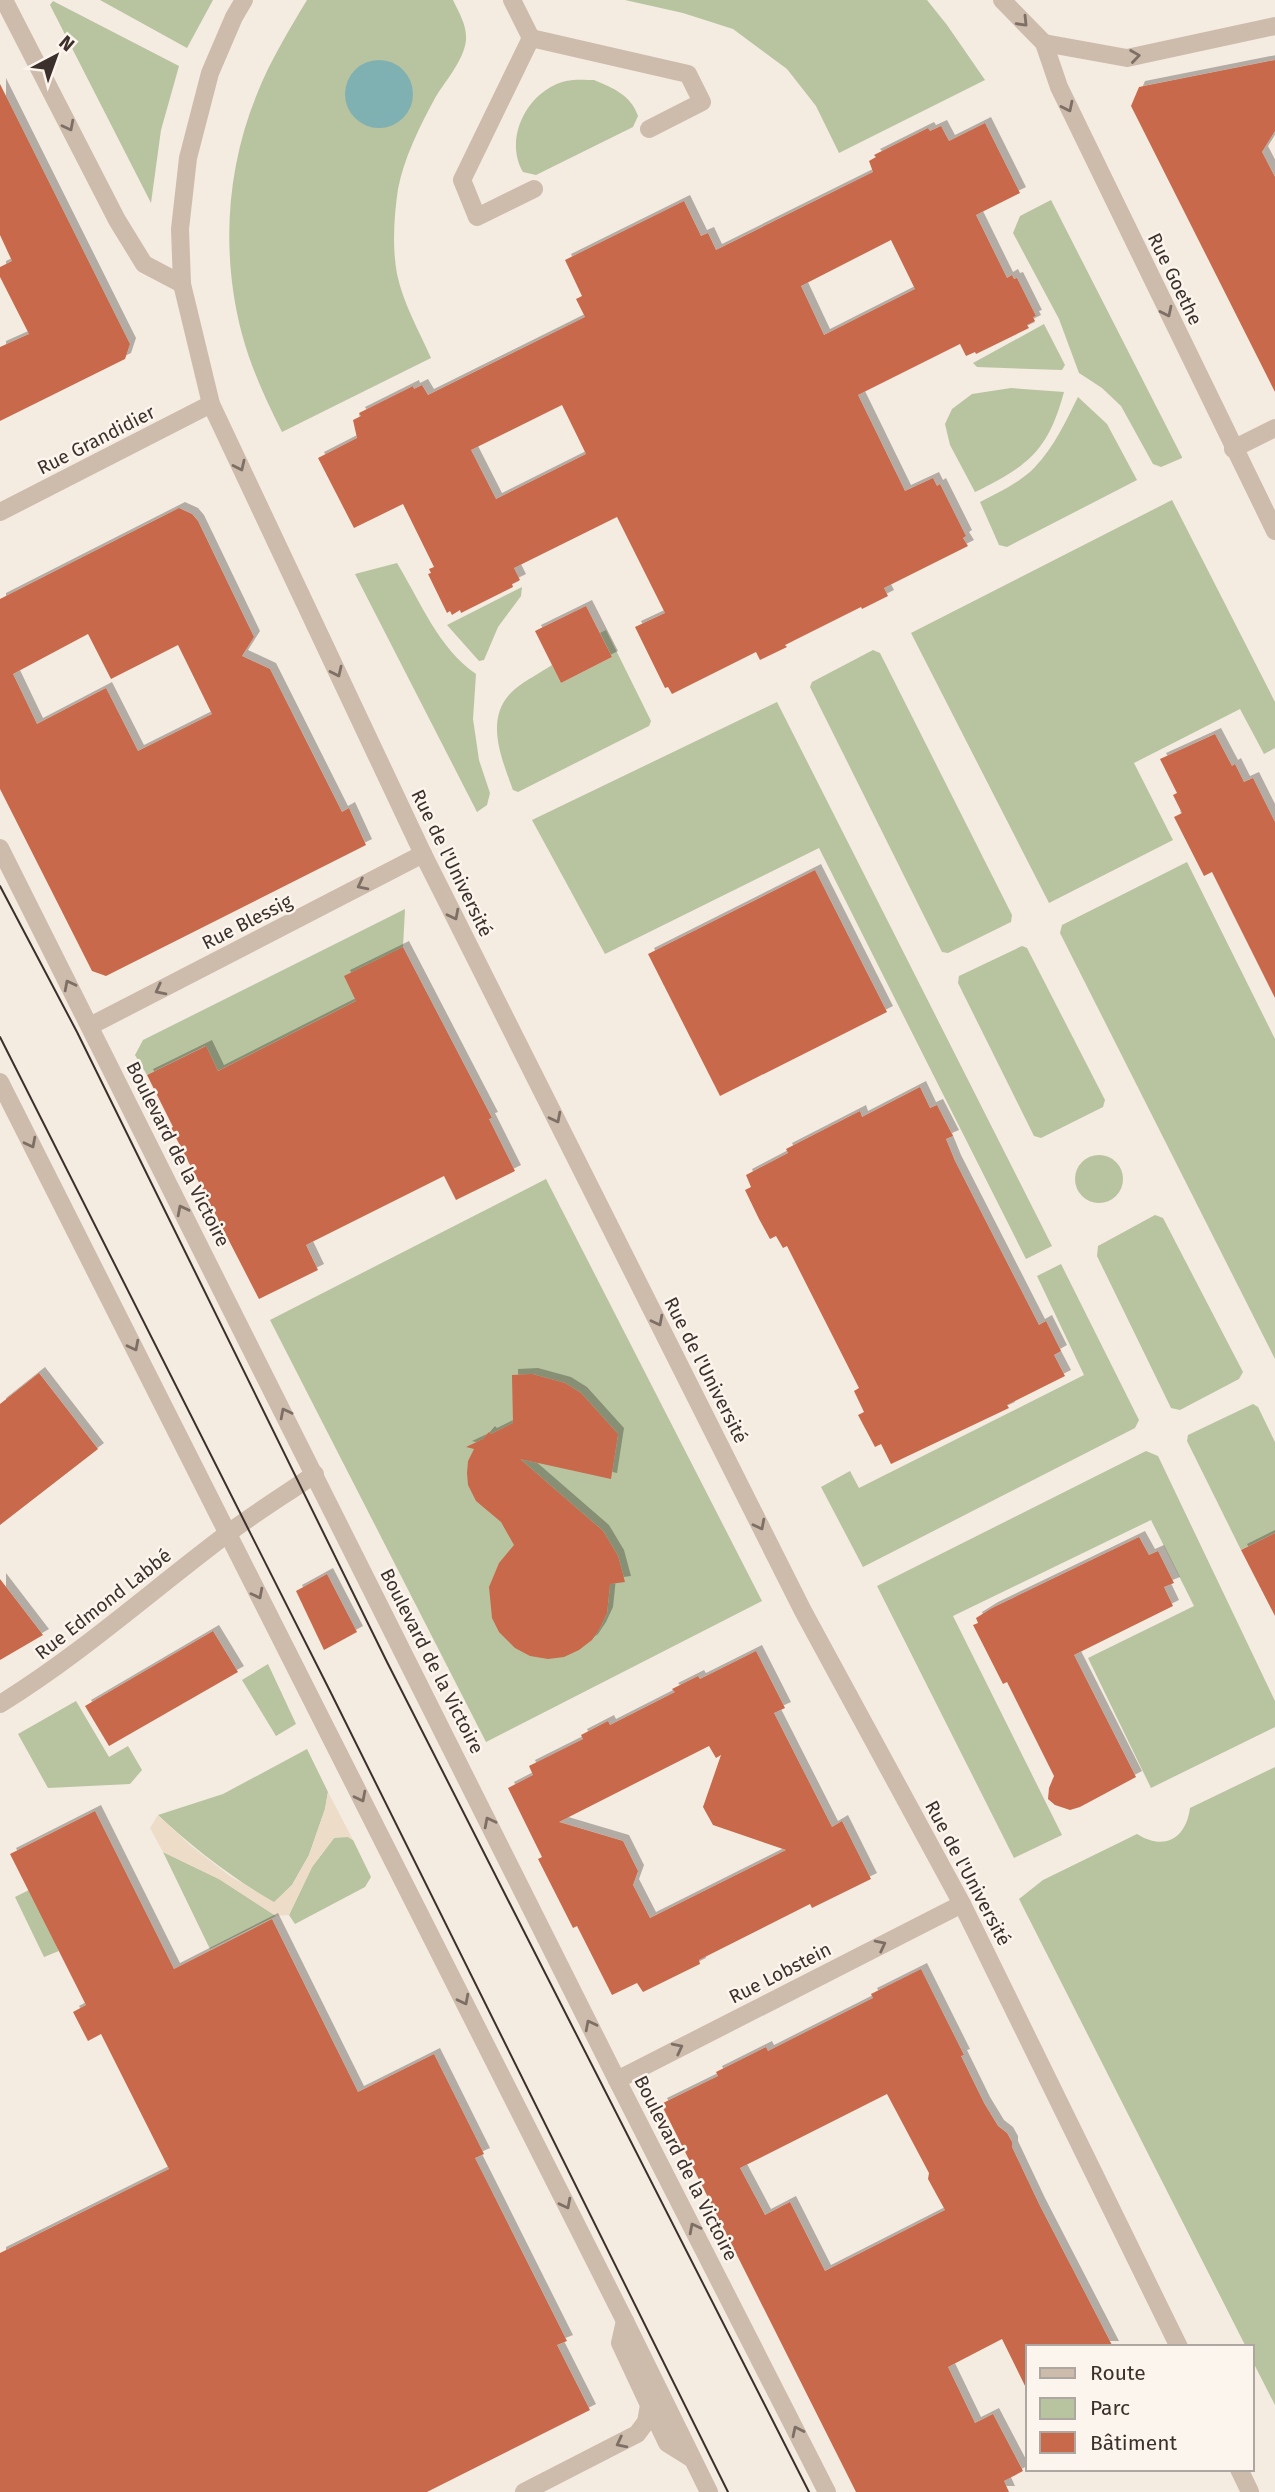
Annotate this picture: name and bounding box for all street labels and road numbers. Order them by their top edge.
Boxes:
street label: Rue Goethe [1143,229,1207,329]
street label: Rue Grandidier [33,400,159,480]
street label: Rue de l'Université [406,786,498,940]
street label: Rue Blessig [198,889,296,955]
street label: Boulevard de la Victoire [121,1058,235,1250]
street label: Rue de l'Université [659,1293,753,1447]
street label: Rue Edmond Labbé [30,1544,176,1664]
street label: Boulevard de la Victoire [375,1565,489,1757]
street label: Rue de l'Université [920,1797,1016,1949]
street label: Rue Lobstein [725,1937,835,2009]
street label: Boulevard de la Victoire [629,2072,743,2264]

